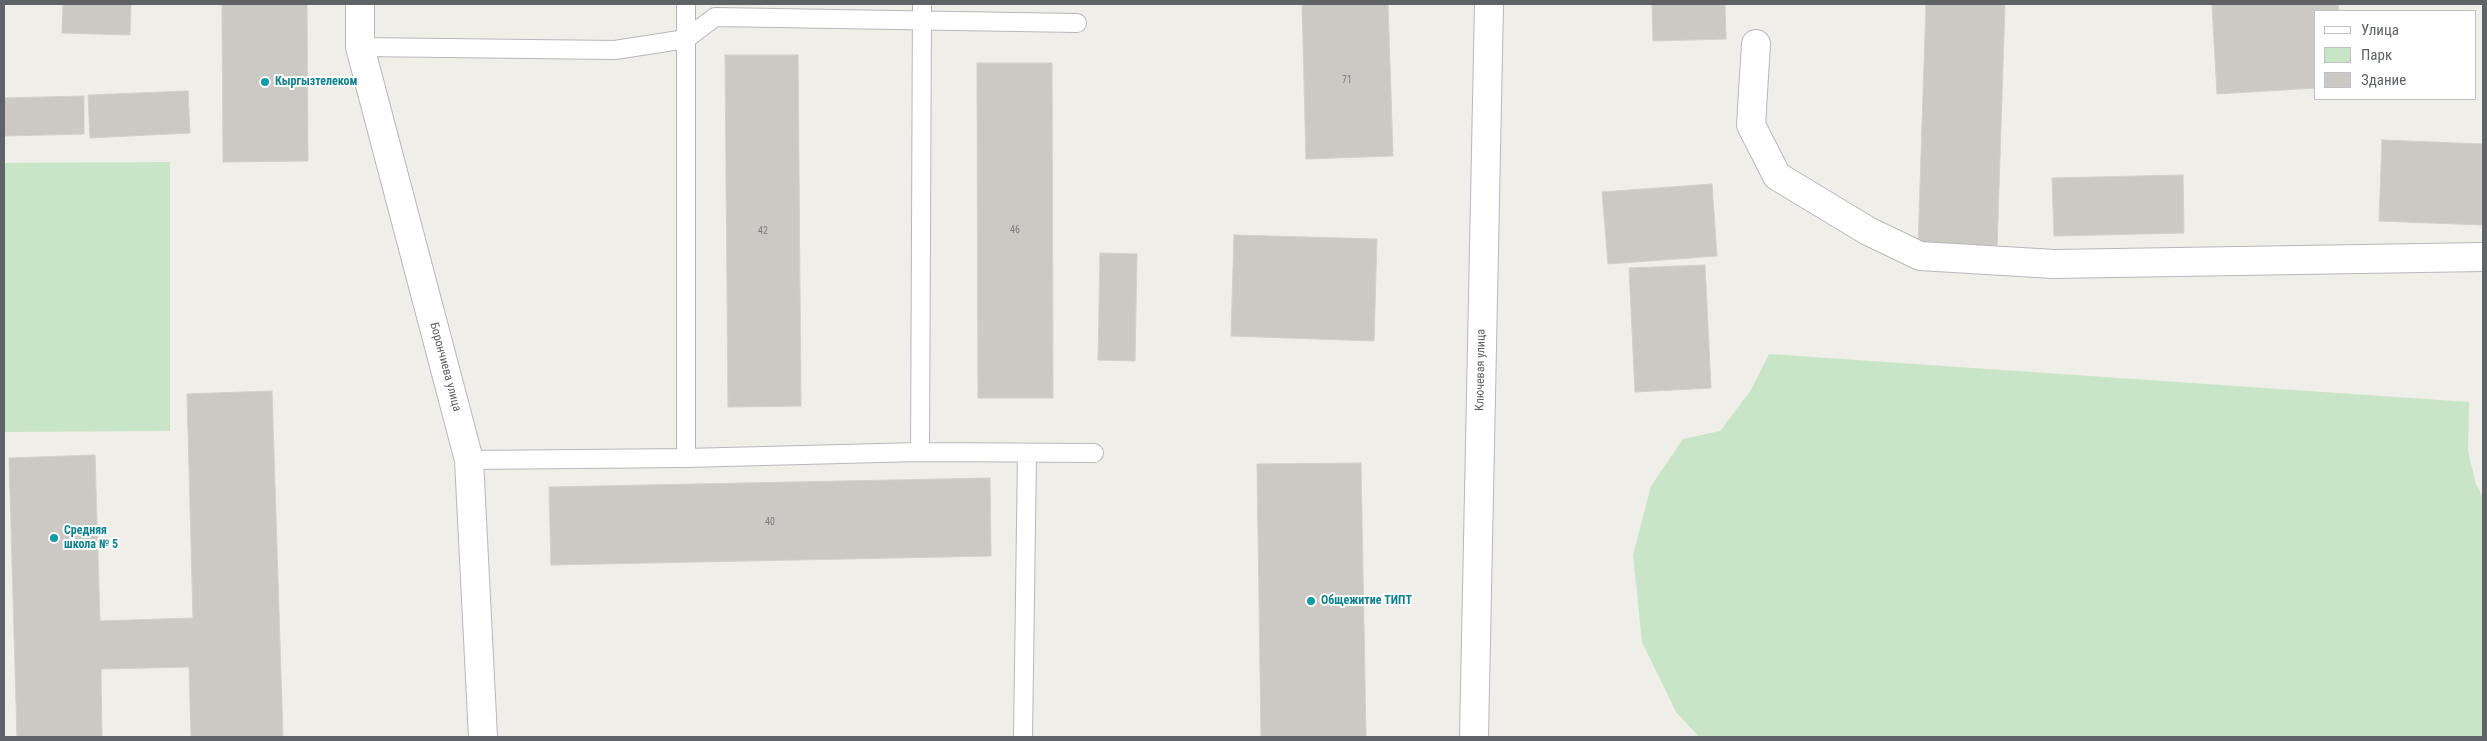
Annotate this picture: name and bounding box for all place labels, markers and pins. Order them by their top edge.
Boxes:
place label: Кыргызтелеком [275,75,357,89]
marker: Кыргызтелеком [259,76,271,88]
place label: Средняя школа № 5 [64,524,118,552]
marker: Средняя школа № 5 [48,532,60,544]
place label: Общежитие ТИПТ [1321,594,1412,608]
marker: Общежитие ТИПТ [1305,595,1317,607]

